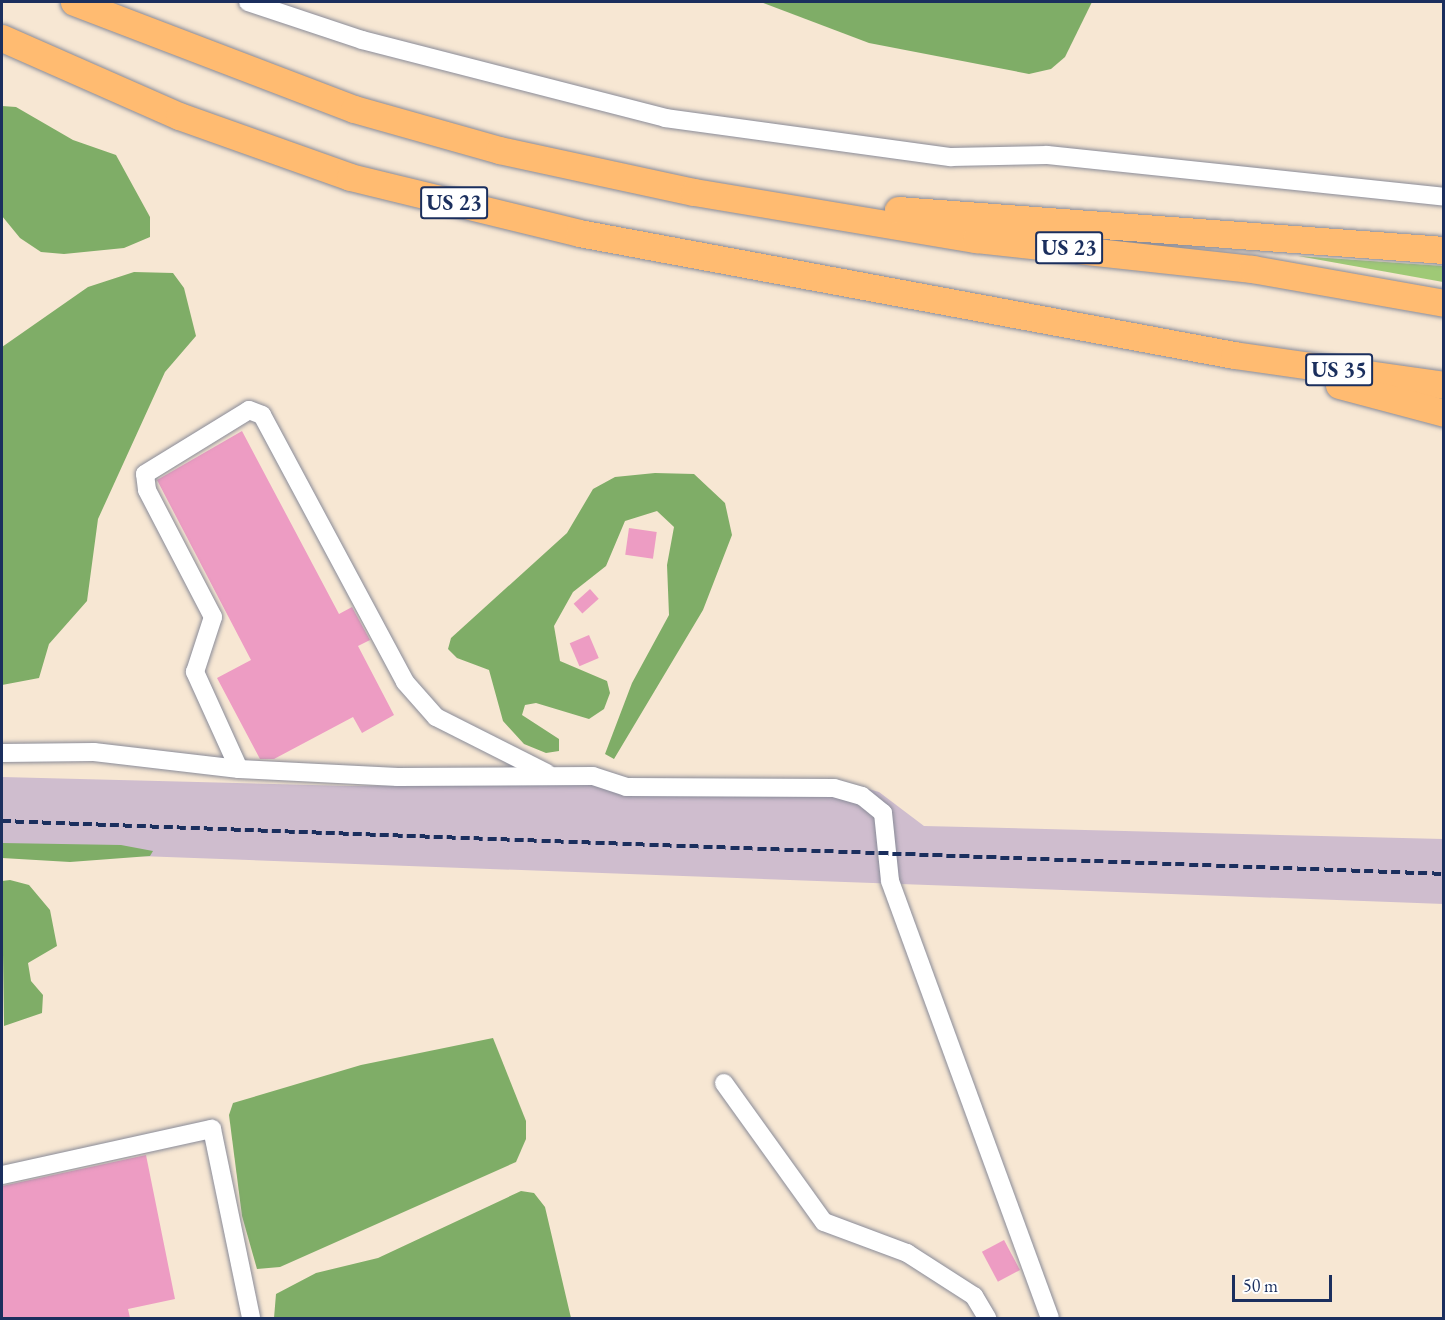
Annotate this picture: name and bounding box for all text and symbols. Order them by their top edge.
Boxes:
road number: US 23 [420,184,488,222]
road number: US 23 [1034,229,1104,267]
road number: US 35 [1304,351,1374,389]
scale bar [1235,1263,1336,1301]
text: 50 m [1243,1274,1278,1297]

